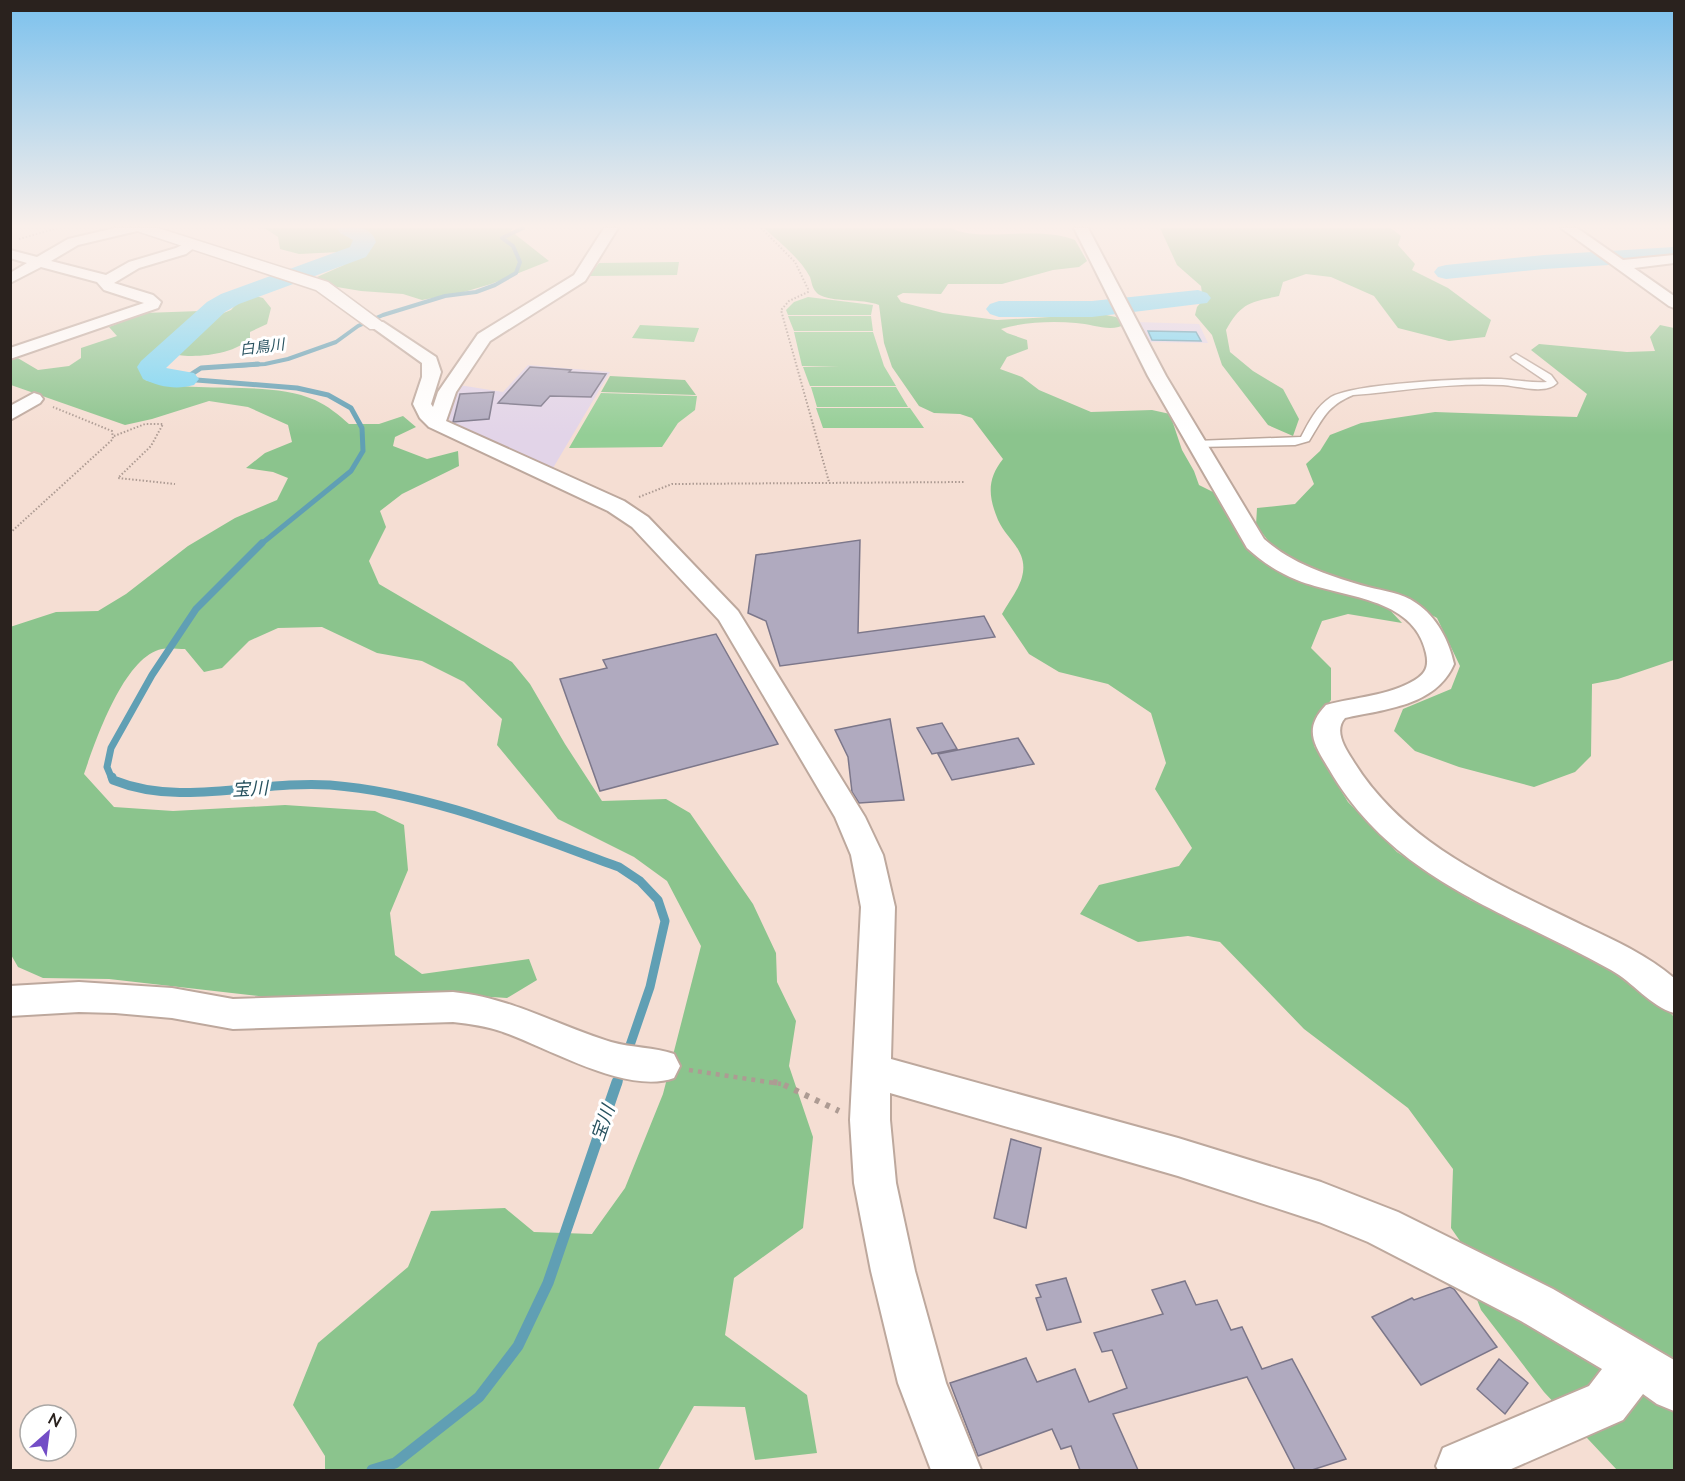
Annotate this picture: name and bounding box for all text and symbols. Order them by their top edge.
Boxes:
water label: 白鳥川 [238,334,287,358]
water label: 宝川 [231,776,270,800]
water label: 宝川 [586,1100,619,1143]
north arrow [18,1403,78,1463]
text: N [45,1408,65,1431]

